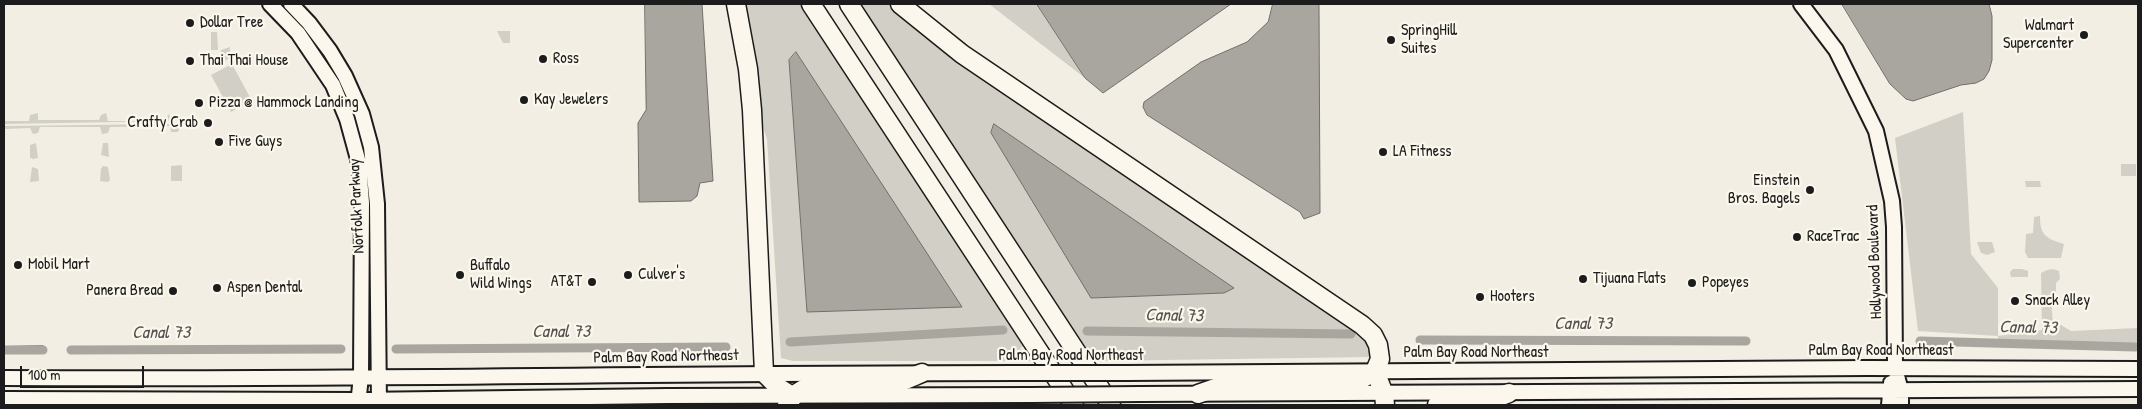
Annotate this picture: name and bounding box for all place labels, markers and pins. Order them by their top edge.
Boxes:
place label: Dollar Tree [200,13,263,33]
place label: Walmart Supercenter [2003,16,2074,54]
marker: Dollar Tree [184,17,196,29]
place label: SpringHill Suites [1401,21,1457,59]
marker: Walmart Supercenter [2078,29,2090,41]
marker: SpringHill Suites [1385,34,1397,46]
place label: Ross [553,49,579,69]
place label: Thai Thai House [200,51,288,71]
marker: Ross [537,53,549,65]
marker: Thai Thai House [184,55,196,67]
place label: Kay Jewelers [534,90,608,110]
place label: Pizza @ Hammock Landing [209,93,359,113]
marker: Kay Jewelers [518,94,530,106]
marker: Pizza @ Hammock Landing [193,97,205,109]
place label: Crafty Crab [127,113,198,133]
marker: Crafty Crab [202,117,214,129]
place label: Five Guys [229,132,282,152]
marker: Five Guys [213,136,225,148]
place label: LA Fitness [1393,142,1451,162]
marker: LA Fitness [1377,146,1389,158]
place label: Einstein Bros. Bagels [1728,171,1800,209]
marker: Einstein Bros. Bagels [1804,184,1816,196]
place label: RaceTrac [1807,227,1859,247]
marker: RaceTrac [1791,231,1803,243]
place label: Mobil Mart [28,255,90,275]
place label: Buffalo Wild Wings [470,256,532,294]
marker: Mobil Mart [12,259,24,271]
place label: Culver's [638,265,685,285]
marker: Buffalo Wild Wings [454,269,466,281]
marker: Culver's [622,269,634,281]
place label: Tijuana Flats [1593,269,1666,289]
place label: AT&T [551,272,582,292]
marker: Tijuana Flats [1577,273,1589,285]
place label: Popeyes [1702,273,1749,293]
marker: AT&T [586,276,598,288]
marker: Popeyes [1686,277,1698,289]
place label: Aspen Dental [227,278,302,298]
place label: Panera Bread [86,281,163,301]
marker: Aspen Dental [211,282,223,294]
marker: Panera Bread [167,285,179,297]
place label: Hooters [1490,287,1535,307]
marker: Hooters [1474,291,1486,303]
place label: Snack Alley [2025,291,2090,311]
marker: Snack Alley [2009,295,2021,307]

